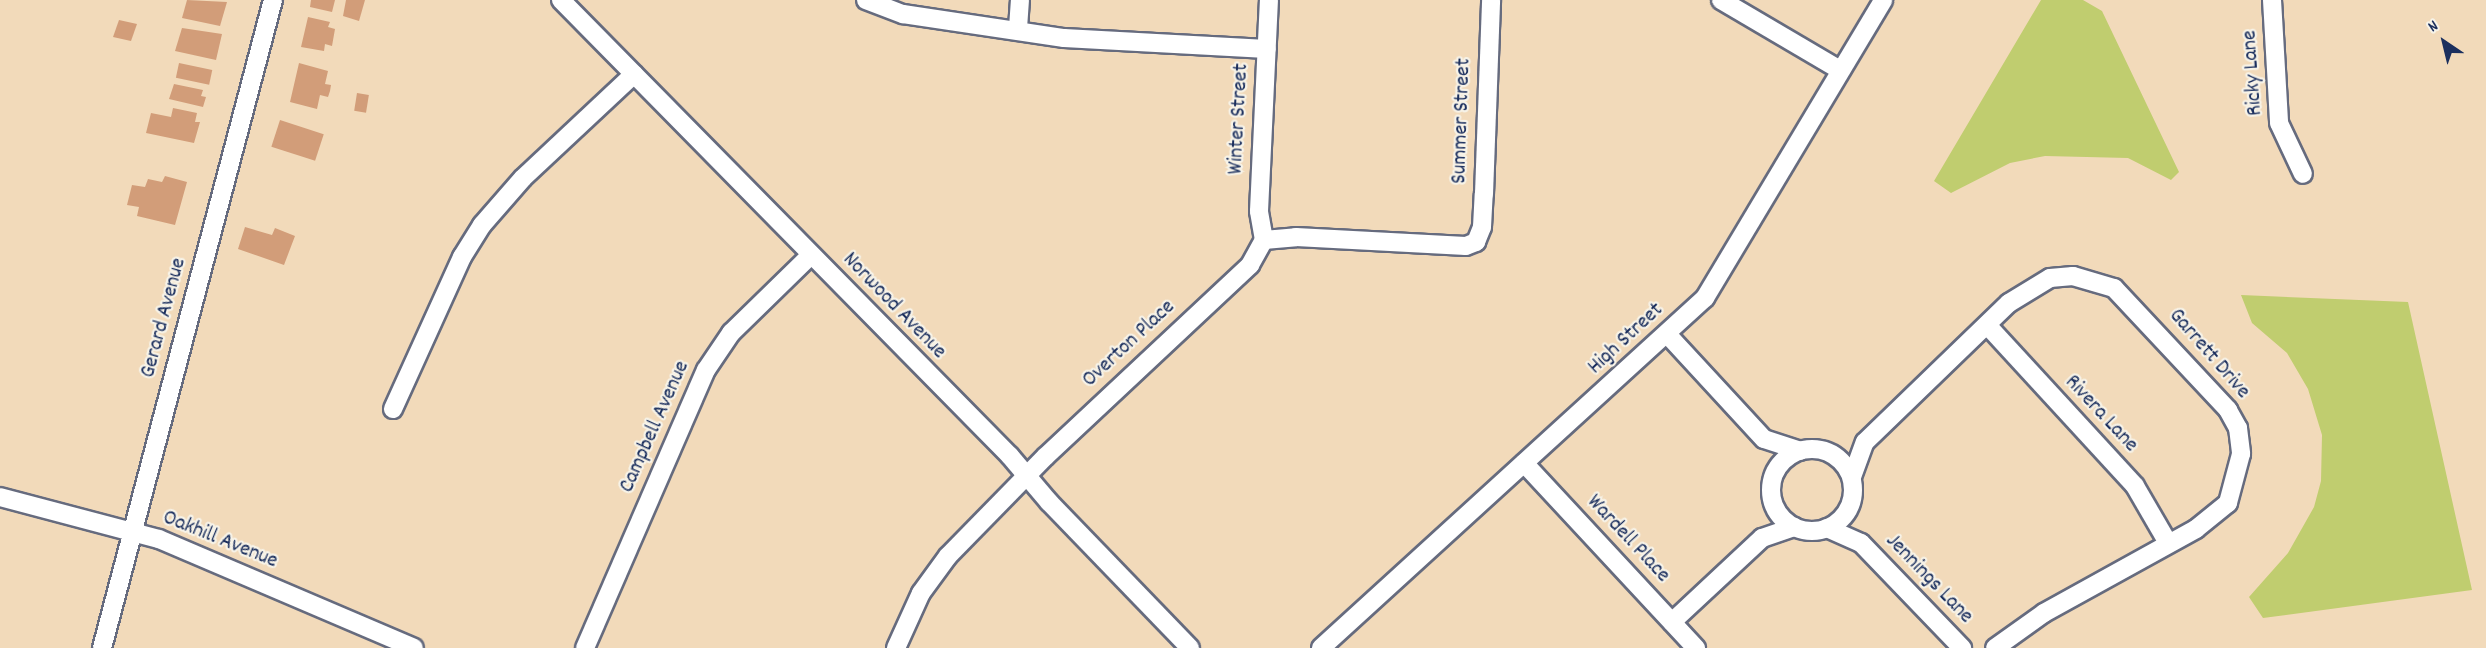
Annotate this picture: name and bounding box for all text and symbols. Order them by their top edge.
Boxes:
north arrow [2414,12,2474,72]
text: N [2424,15,2443,39]
street label: Ricky Lane [2237,29,2269,117]
street label: Summer Street [1447,58,1477,184]
street label: Winter Street [1223,63,1255,175]
street label: Norwood Avenue [837,247,951,365]
street label: Gerard Avenue [135,255,193,381]
street label: Overton Place [1077,295,1181,393]
street label: High Street [1583,297,1669,381]
street label: Garrett Drive [2163,303,2255,405]
street label: Campbell Avenue [614,357,696,497]
street label: Rivera Lane [2059,370,2143,458]
street label: Wardell Place [1581,490,1675,588]
street label: Oakhill Avenue [159,505,281,575]
street label: Jennings Lane [1879,528,1979,630]

